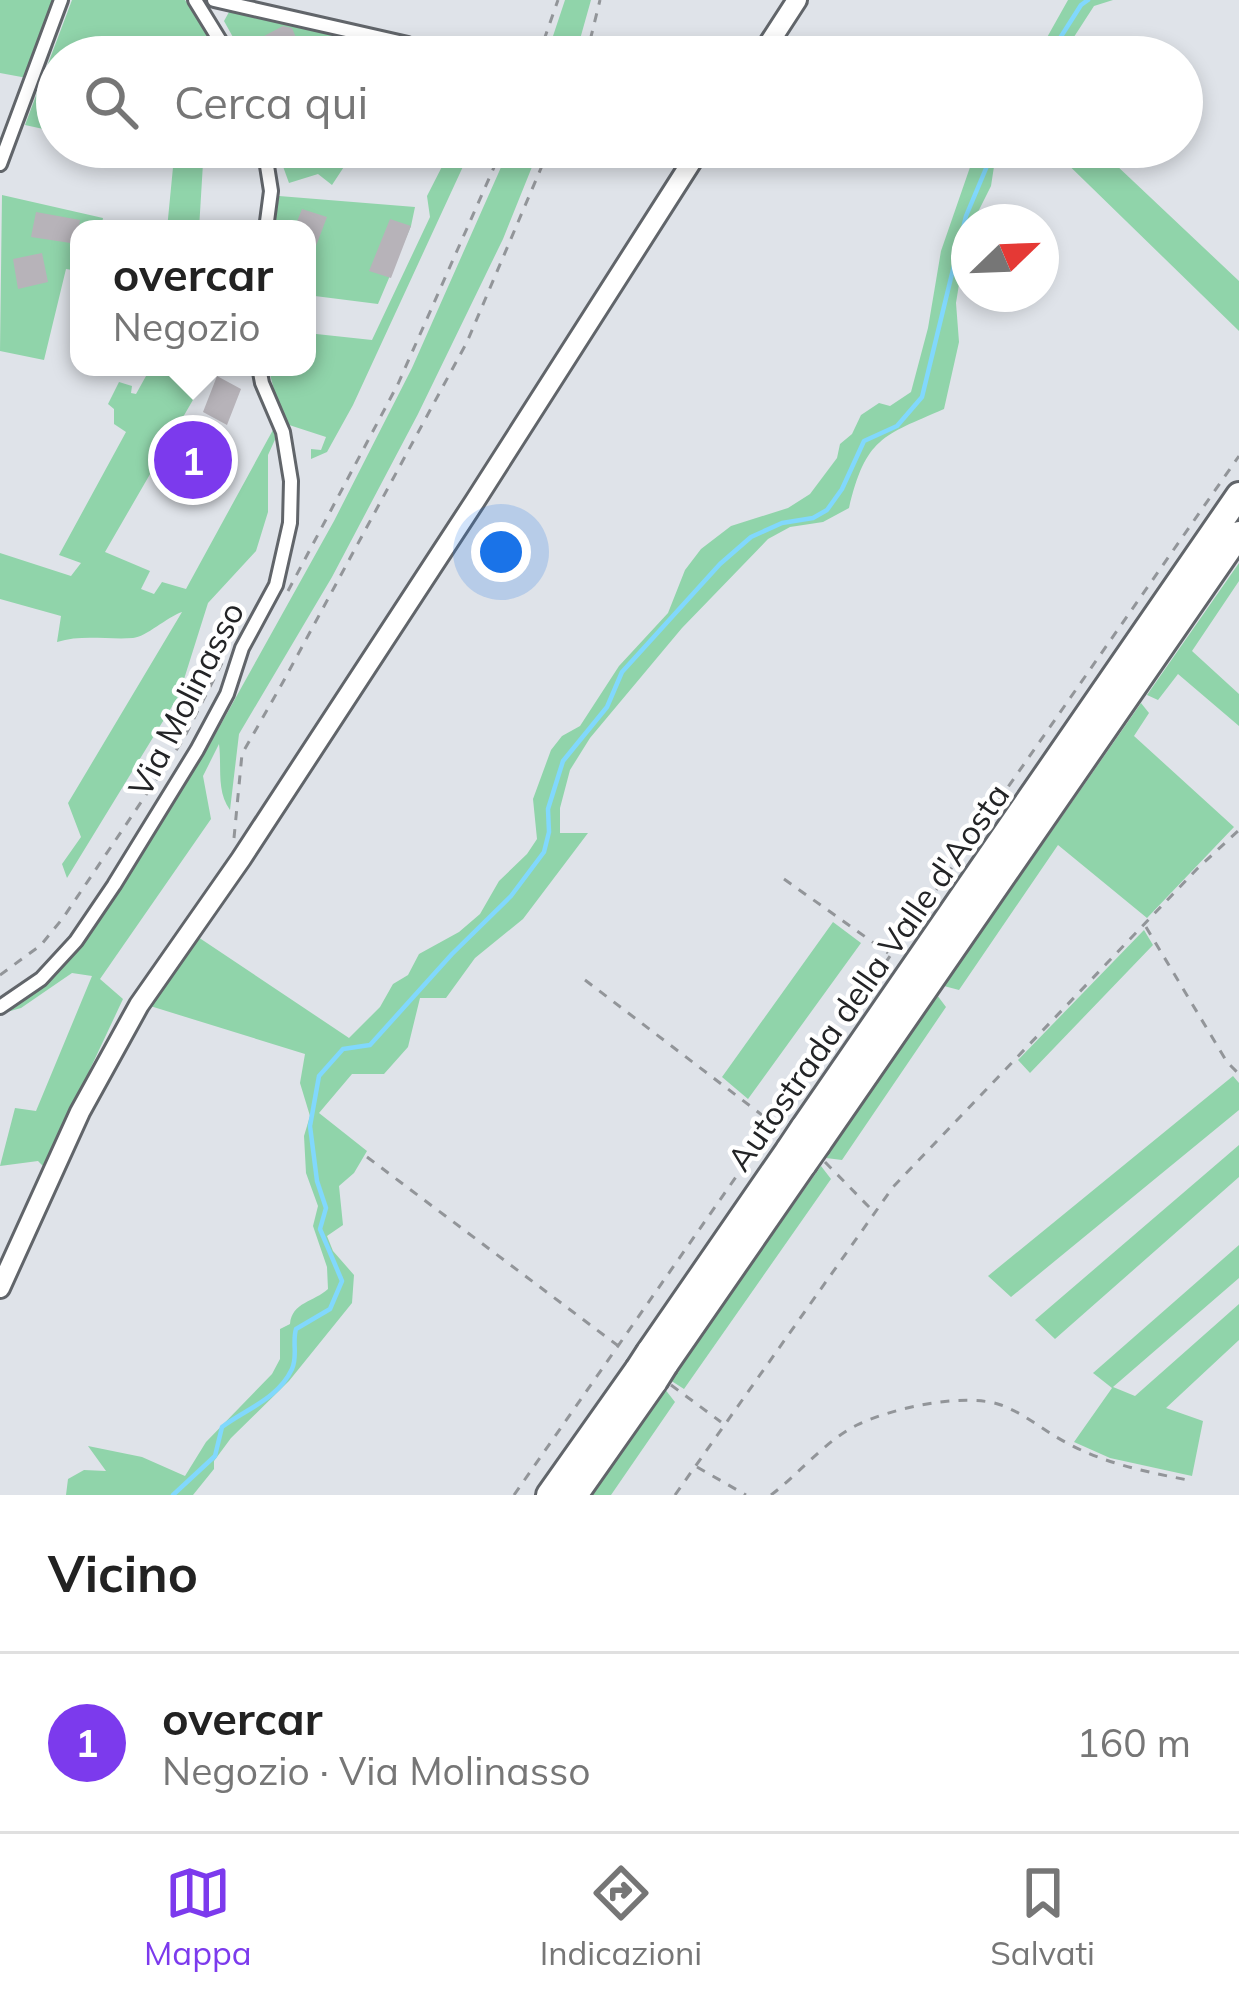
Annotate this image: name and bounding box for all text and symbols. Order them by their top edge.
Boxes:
search box [36,36,1203,168]
icon: search [78,69,144,135]
text: Cerca qui [174,74,368,130]
north arrow [951,204,1059,312]
popup [70,220,316,376]
text: overcar [113,246,273,302]
text: Negozio [113,302,261,351]
pin: 1 [154,415,232,505]
your location [471,522,531,582]
street label: Via Molinasso [119,595,252,803]
street label: Autostrada della Valle d'Aosta [718,775,1017,1178]
text: Vicino [48,1541,198,1605]
text: overcar [162,1690,322,1746]
text: 1 [75,1718,99,1767]
text: 160 m [1076,1718,1191,1767]
text: Negozio · Via Molinasso [162,1746,591,1795]
tab: Mappa [144,1860,252,1973]
tab: Indicazioni [540,1860,702,1973]
tab: Salvati [990,1860,1095,1973]

